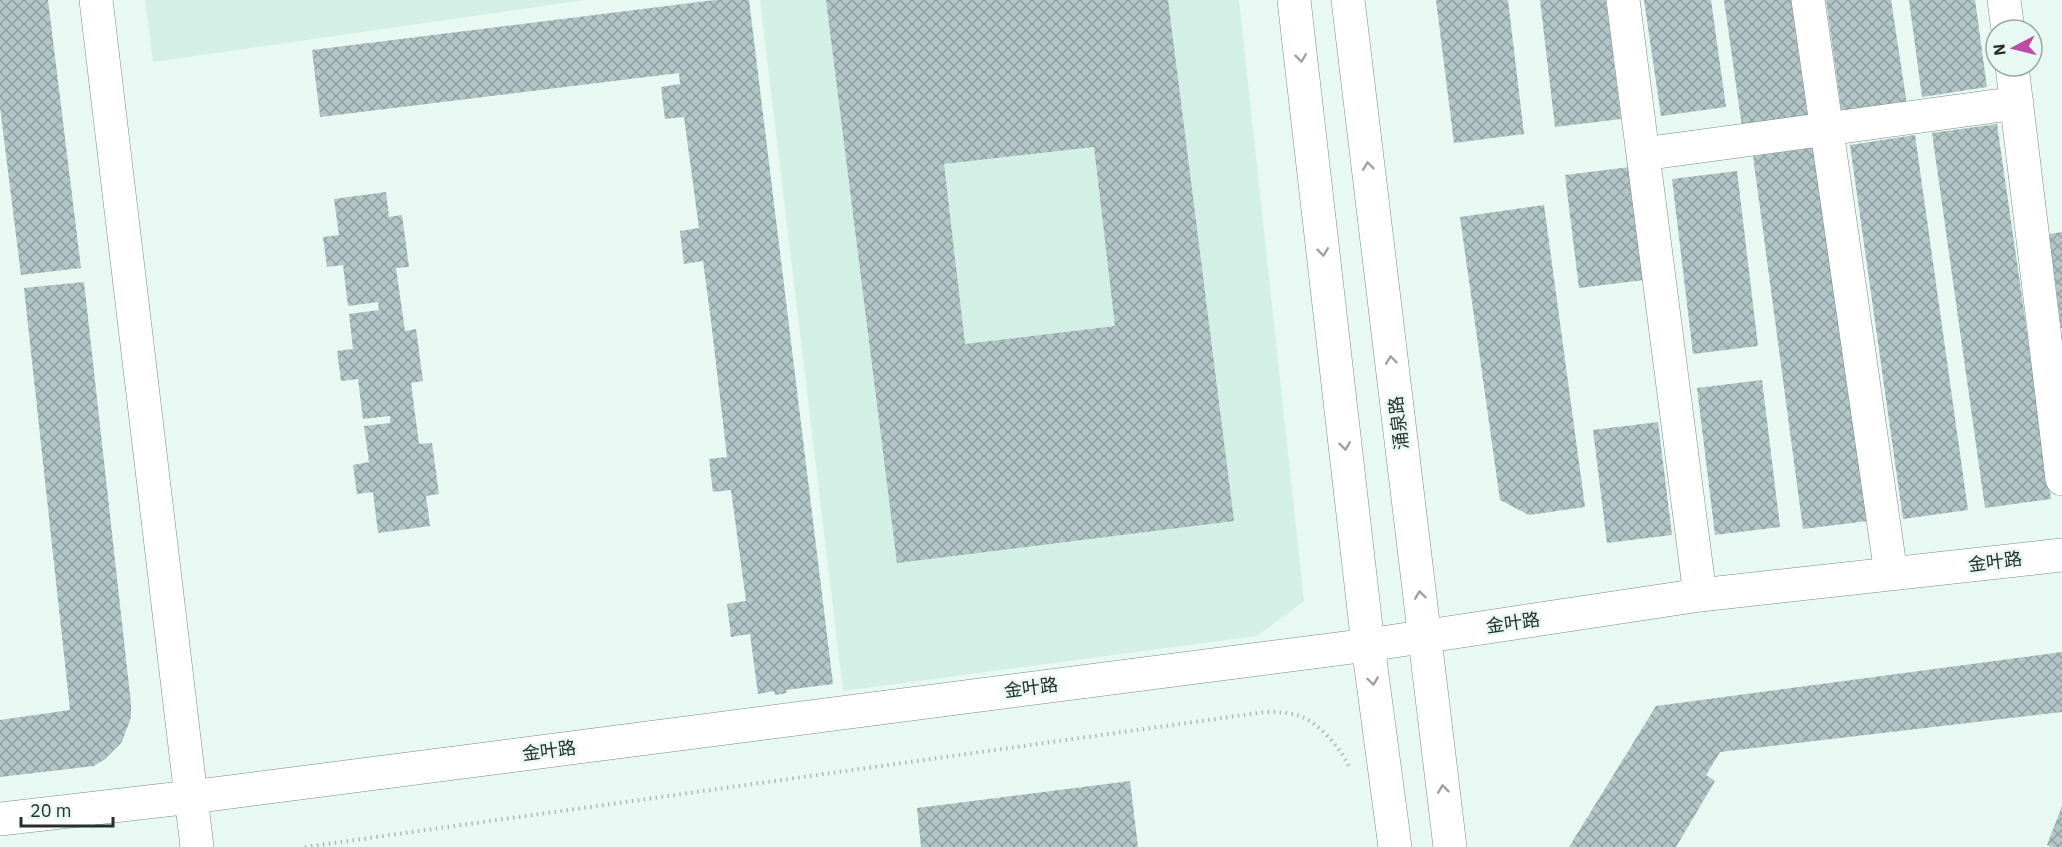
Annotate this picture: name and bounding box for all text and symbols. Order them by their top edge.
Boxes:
north arrow [1984,18,2044,78]
text: N [1988,43,2010,57]
one-way arrow [1294,54,1306,63]
one-way arrow [1362,162,1375,171]
one-way arrow [1316,247,1329,256]
one-way arrow [1385,355,1398,365]
street label: 涌泉路 [1384,395,1413,451]
one-way arrow [1338,441,1351,450]
street label: 金叶路 [1967,547,2023,576]
one-way arrow [1414,591,1426,600]
street label: 金叶路 [1485,607,1541,638]
street label: 金叶路 [1003,673,1059,702]
one-way arrow [1366,676,1379,685]
street label: 金叶路 [521,736,577,765]
one-way arrow [1437,784,1450,793]
scale bar [21,790,112,828]
text: 20 m [30,799,72,822]

